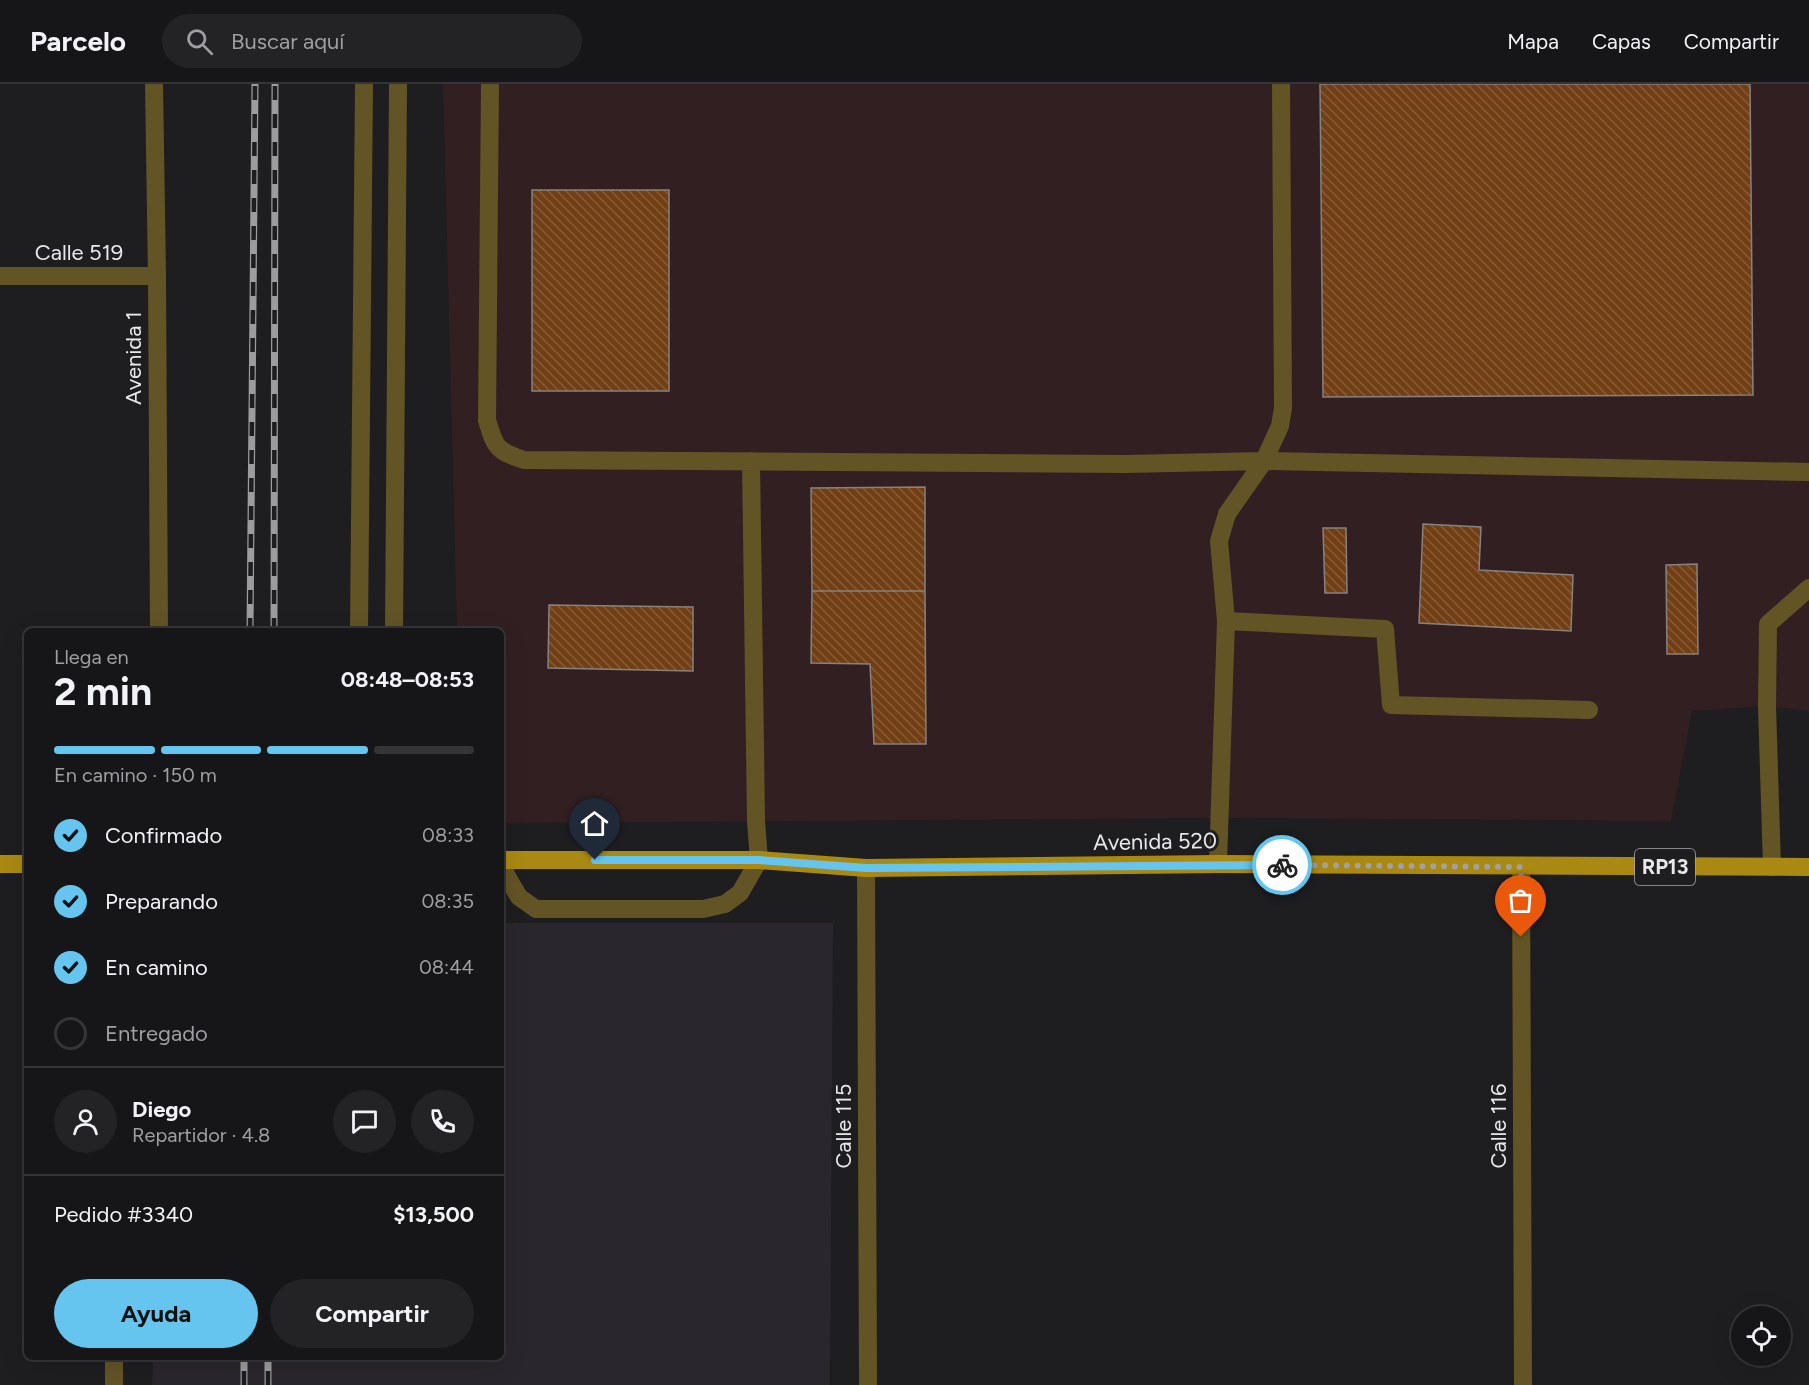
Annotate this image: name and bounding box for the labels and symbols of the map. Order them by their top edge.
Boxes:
street label: Calle 519 [35,239,123,266]
street label: Avenida 1 [120,311,147,405]
pin [569,798,620,860]
street label: Avenida 520 [1093,827,1217,856]
courier [1252,835,1312,895]
road number: RP13 [1635,849,1695,885]
pin [1495,875,1546,937]
street label: Calle 115 [830,1083,857,1169]
street label: Calle 116 [1485,1084,1512,1168]

